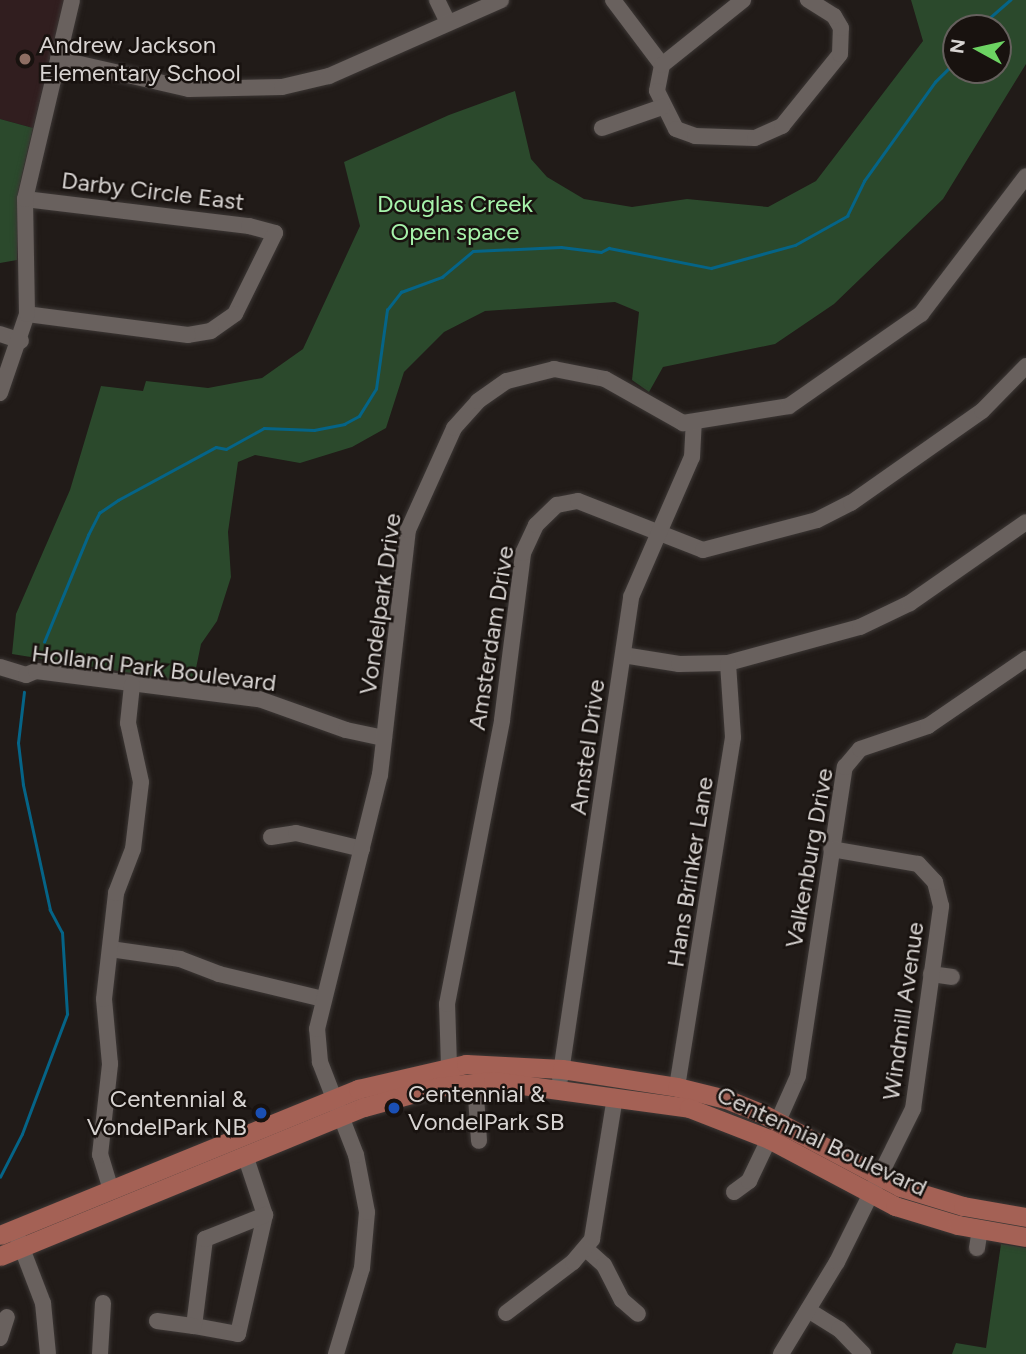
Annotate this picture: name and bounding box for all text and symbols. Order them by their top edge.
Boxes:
north arrow [942,14,1012,84]
place label: Andrew Jackson Elementary School [39,31,241,87]
text: N [945,37,970,55]
marker: Andrew Jackson Elementary School [17,51,33,67]
street label: Darby Circle East [60,165,246,217]
park label: Douglas Creek Open space [377,190,533,246]
street label: Vondelpark Drive [353,511,407,697]
street label: Amsterdam Drive [462,544,520,732]
street label: Holland Park Boulevard [30,639,278,697]
street label: Amstel Drive [563,677,611,817]
street label: Valkenburg Drive [779,766,839,950]
street label: Hans Brinker Lane [661,775,719,969]
street label: Windmill Avenue [876,920,930,1102]
place label: Centennial & VondelPark SB [408,1080,564,1136]
street label: Centennial Boulevard [712,1080,932,1202]
place label: Centennial & VondelPark NB [87,1085,247,1141]
marker: Centennial & VondelPark SB [386,1100,402,1116]
marker: Centennial & VondelPark NB [253,1105,269,1121]

